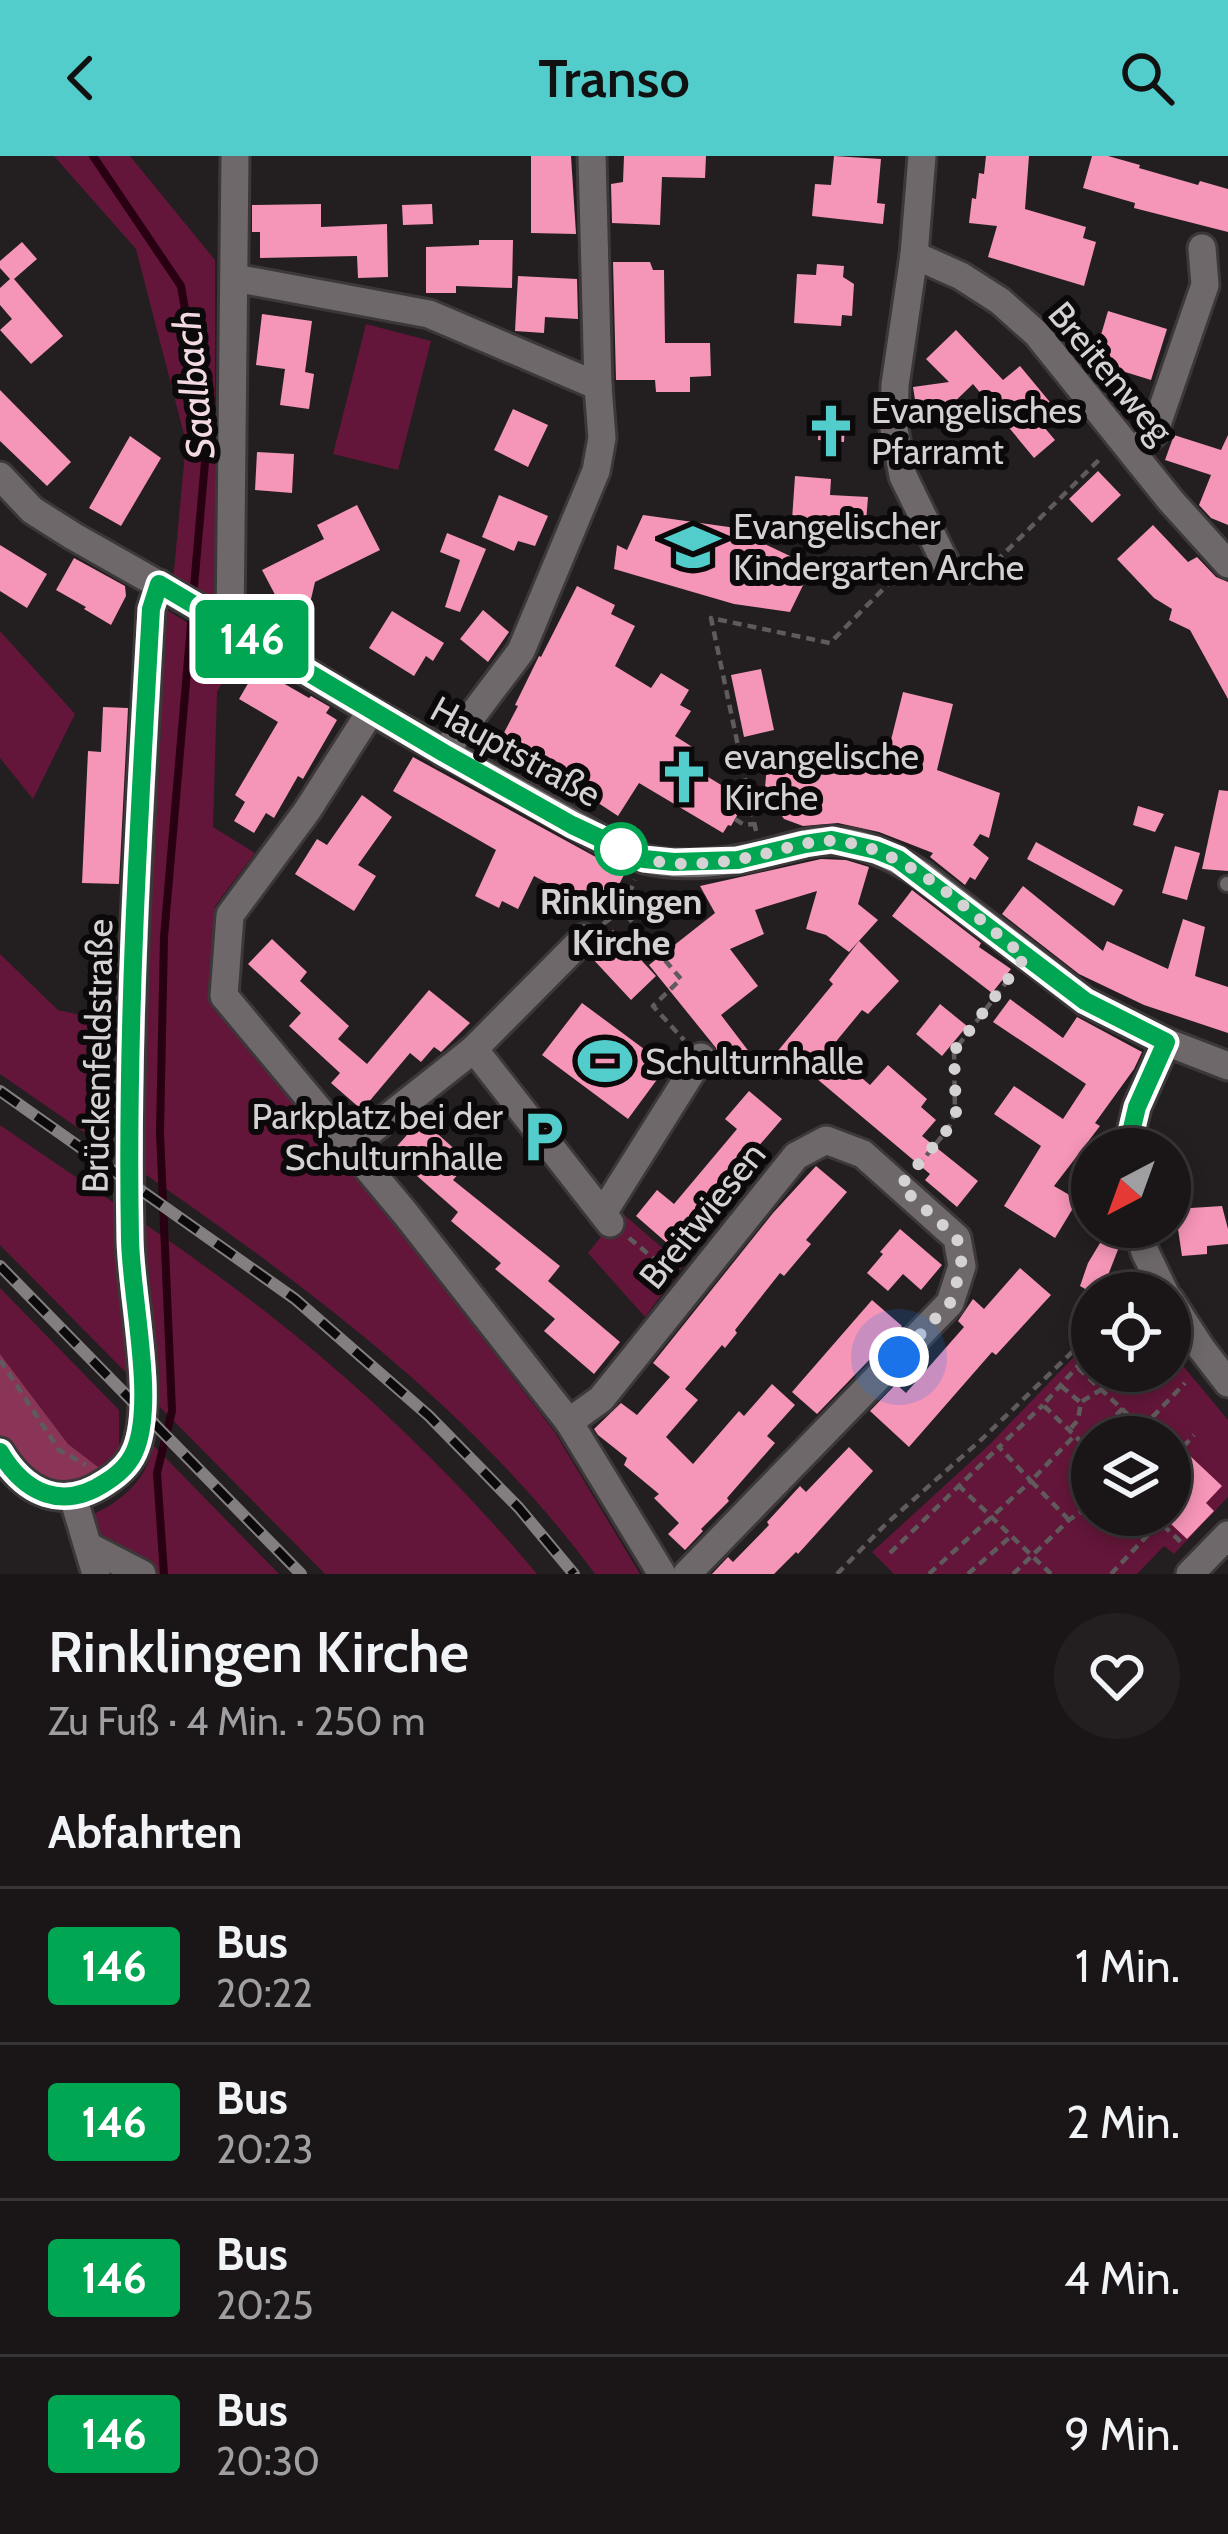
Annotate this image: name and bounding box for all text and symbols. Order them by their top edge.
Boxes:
icon: back [48,45,114,111]
text: Transo [538,45,690,111]
icon: search [1114,45,1180,111]
street label: Breitenweg [1039,292,1183,452]
water label: Saalbach [161,308,225,462]
place label: Evangelisches Pfarramt [871,388,1082,473]
church icon: Evangelisches Pfarramt [802,402,860,460]
place label: Evangelischer Kindergarten Arche [733,504,1024,589]
school or university icon: Evangelischer Kindergarten Arche [664,518,722,576]
line badge: 146 [183,600,321,678]
text: 146 [219,613,285,665]
street label: Hauptstraße [423,686,609,816]
place label: evangelische Kirche [724,734,919,819]
church icon: evangelische Kirche [655,748,713,806]
marker: Rinklingen Kirche [596,824,646,874]
place label: Rinklingen Kirche [540,879,702,964]
street label: Brückenfeldstraße [73,918,121,1194]
sports icon: Schulturnhalle [576,1032,634,1090]
place label: Schulturnhalle [645,1039,864,1083]
place label: Parkplatz bei der Schulturnhalle [252,1094,504,1179]
parking icon: Parkplatz bei der Schulturnhalle [514,1108,572,1166]
north arrow [1071,1128,1191,1248]
map controls [1071,1128,1191,1536]
street label: Breitwiesen [630,1133,774,1297]
button: locate [1071,1272,1191,1392]
your location [869,1327,929,1387]
button: layers [1071,1416,1191,1536]
button: heart [1054,1613,1180,1739]
text: Rinklingen Kirche [48,1617,469,1686]
text: Zu Fuß · 4 Min. · 250 m [48,1697,425,1745]
text: Abfahrten [48,1805,242,1859]
text: Bus [216,1915,288,1969]
text: 1 Min. [1075,1939,1180,1993]
text: 146 [81,1940,147,1992]
text: 20:22 [216,1969,313,2017]
text: Bus [216,2071,288,2125]
text: 2 Min. [1066,2095,1180,2149]
text: 146 [81,2096,147,2148]
text: 20:23 [216,2125,313,2173]
text: Bus [216,2227,288,2281]
text: 4 Min. [1064,2251,1180,2305]
text: 146 [81,2252,147,2304]
text: 20:25 [216,2281,313,2329]
text: Bus [216,2383,288,2437]
text: 9 Min. [1064,2407,1180,2461]
text: 146 [81,2408,147,2460]
text: 20:30 [216,2437,320,2485]

